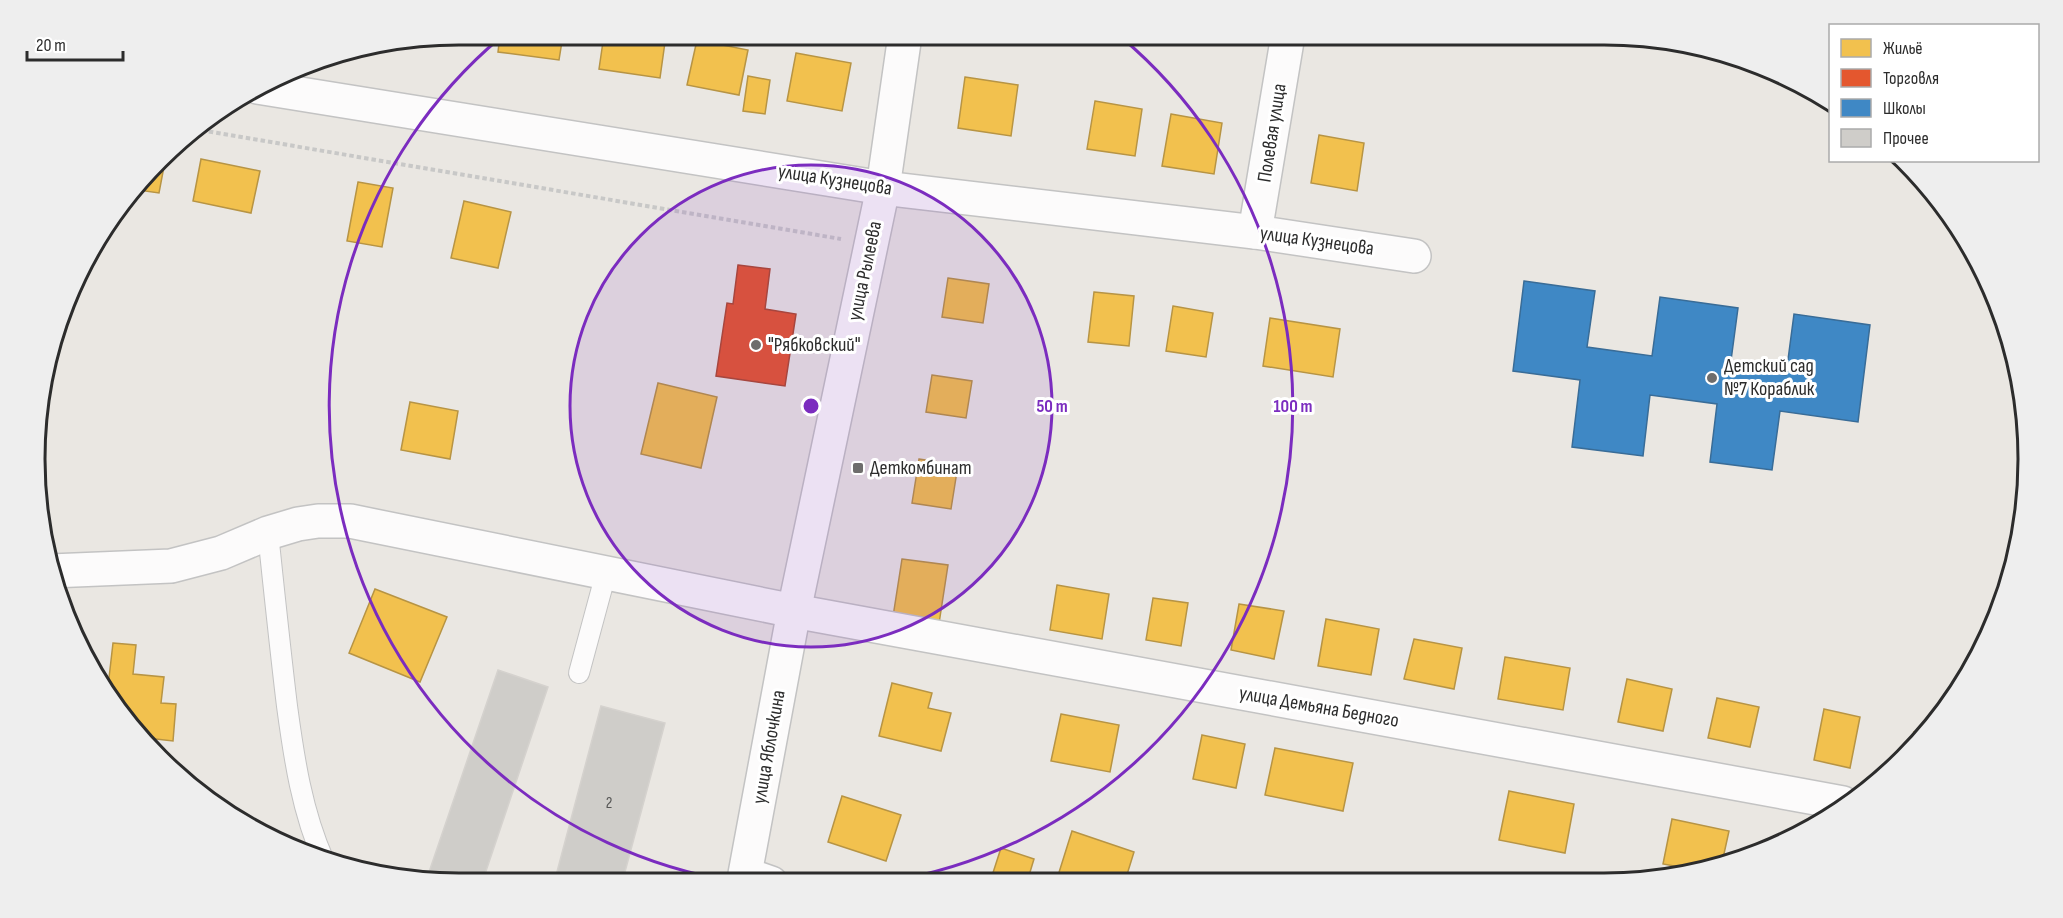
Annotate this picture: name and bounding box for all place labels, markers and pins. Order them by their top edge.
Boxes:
place label: "Рябковский" [768,333,861,357]
marker: "Рябковский" [749,338,763,352]
place label: Детский сад №7 Кораблик [1724,354,1815,401]
marker: Детский сад №7 Кораблик [1705,371,1719,385]
centre of rings [801,396,821,416]
place label: Деткомбинат [870,456,971,480]
marker: Деткомбинат [851,461,865,475]

